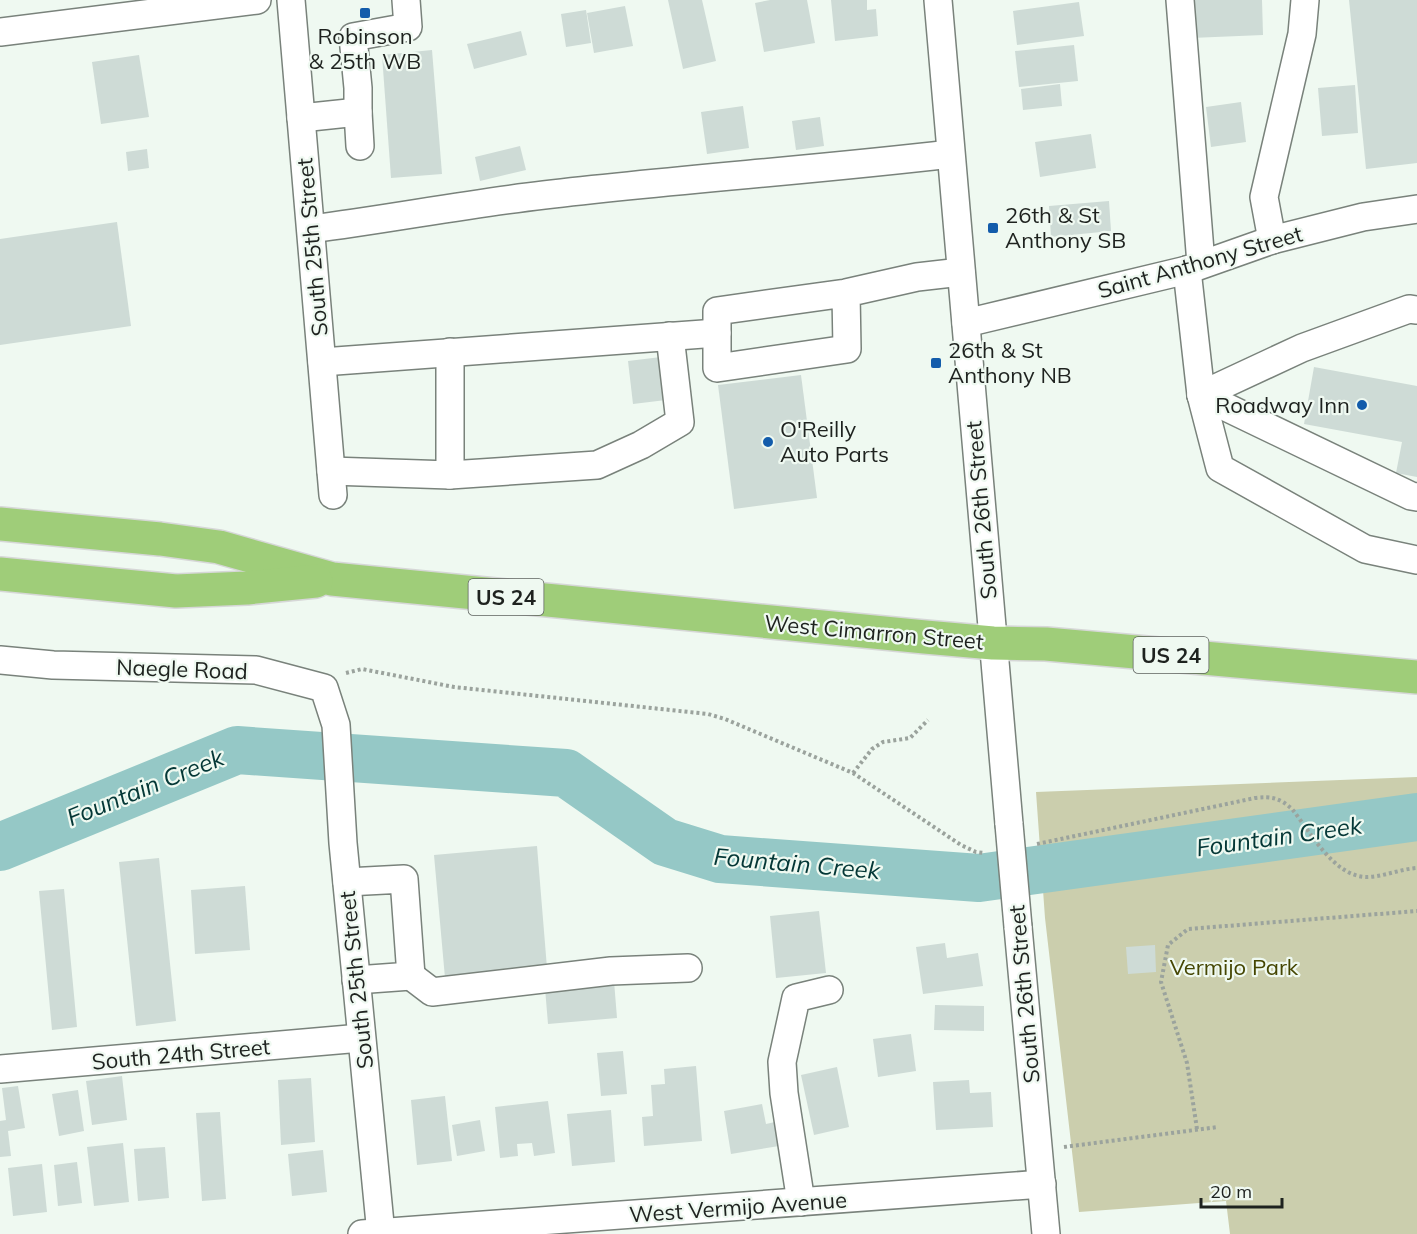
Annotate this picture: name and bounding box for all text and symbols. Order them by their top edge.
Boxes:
marker: Robinson & 25th WB [358,6,372,20]
place label: Robinson & 25th WB [309,22,421,75]
street label: South 25th Street [290,156,334,337]
place label: 26th & St Anthony SB [1005,201,1126,254]
street label: Saint Anthony Street [1094,219,1306,305]
marker: 26th & St Anthony SB [986,221,1000,235]
place label: 26th & St Anthony NB [948,336,1072,389]
marker: 26th & St Anthony NB [929,356,943,370]
place label: Roadway Inn [1215,391,1350,419]
marker: Roadway Inn [1355,398,1369,412]
place label: O'Reilly Auto Parts [780,415,889,468]
street label: South 26th Street [959,419,1003,600]
marker: O'Reilly Auto Parts [761,435,775,449]
road number: US 24 [468,579,544,615]
street label: West Cimarron Street [763,608,985,656]
road number: US 24 [1134,637,1208,673]
street label: Naegle Road [116,653,248,685]
water label: Fountain Creek [62,742,229,832]
water label: Fountain Creek [1194,809,1364,862]
water label: Fountain Creek [713,841,882,885]
street label: South 25th Street [333,889,379,1070]
street label: South 26th Street [1002,903,1046,1084]
park label: Vermijo Park [1170,953,1299,981]
street label: South 24th Street [91,1032,272,1076]
scale bar [1201,1171,1282,1209]
text: 20 m [1210,1180,1252,1203]
street label: West Vermijo Avenue [628,1185,848,1229]

